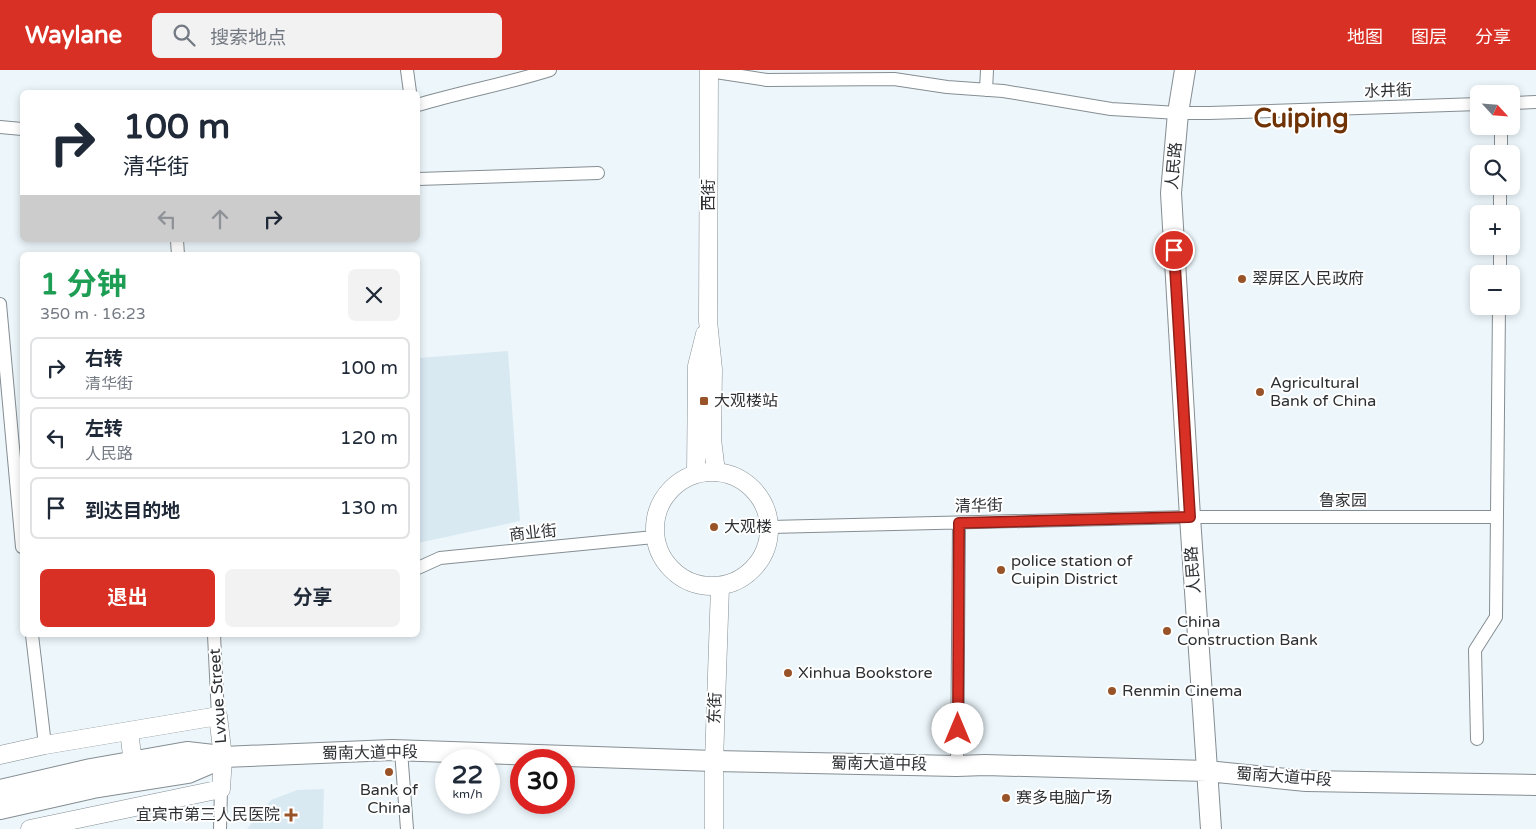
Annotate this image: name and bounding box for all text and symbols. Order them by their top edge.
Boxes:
search box [152,13,502,58]
text: Waylane [25,21,122,50]
icon: search [170,21,198,49]
text: 地图 [1347,26,1383,48]
text: 图层 [1411,26,1447,48]
text: 分享 [1475,26,1511,48]
text: 搜索地点 [210,27,286,49]
street label: 水井街 [1364,80,1412,102]
north arrow [1470,85,1520,135]
map controls [1470,85,1520,315]
district label: Cuiping [1253,103,1349,134]
text: 100 m [123,106,230,148]
icon: right [40,110,105,175]
street label: 人民路 [1162,141,1186,191]
button: search [1470,145,1520,195]
text: 清华街 [123,154,189,180]
street label: 西街 [699,179,719,211]
icon: left [153,205,181,233]
icon: ahead [206,205,234,233]
icon: right [259,205,287,233]
button: + [1470,205,1520,255]
pin [1153,229,1195,271]
icon: arrive [1160,236,1188,264]
button: − [1470,265,1520,315]
text: 1 分钟 [40,266,127,303]
button: close [348,269,400,321]
place label: 翠屏区人民政府 [1252,269,1364,289]
marker: 翠屏区人民政府 [1236,273,1248,285]
text: 350 m · 16:23 [40,304,146,324]
text: 右转 [85,348,123,370]
icon: right [42,354,70,382]
text: 100 m [340,357,398,379]
place label: Agricultural Bank of China [1270,373,1376,411]
text: 清华街 [85,374,133,394]
marker: Agricultural Bank of China [1254,386,1266,398]
place label: 大观楼站 [714,391,778,411]
marker: 大观楼站 [698,395,710,407]
text: 左转 [85,418,123,440]
icon: left [42,424,70,452]
text: 120 m [340,427,398,449]
text: 人民路 [85,444,133,464]
street label: 鲁家园 [1319,491,1367,511]
icon: arrive [42,494,70,522]
street label: 清华街 [955,496,1003,516]
text: 130 m [340,497,398,519]
text: 到达目的地 [85,500,180,522]
place label: 大观楼 [724,517,772,537]
street label: 商业街 [508,521,558,545]
marker: 大观楼 [708,521,720,533]
street label: 人民路 [1181,545,1205,595]
place label: police station of Cuipin District [1011,551,1133,589]
marker: police station of Cuipin District [995,564,1007,576]
button: 退出 [40,569,215,627]
button: 分享 [225,569,400,627]
place label: China Construction Bank [1177,612,1318,650]
marker: China Construction Bank [1161,625,1173,637]
street label: Lvxue Street [205,648,231,744]
place label: Xinhua Bookstore [798,663,932,683]
marker: Xinhua Bookstore [782,667,794,679]
place label: Renmin Cinema [1122,681,1242,701]
marker: Renmin Cinema [1106,685,1118,697]
street label: 东街 [704,692,726,724]
position arrow [931,702,983,754]
street label: 蜀南大道中段 [322,742,418,764]
speed limit sign: 30 [510,749,575,814]
street label: 蜀南大道中段 [831,753,927,775]
text: 22 [452,760,483,790]
street label: 蜀南大道中段 [1235,764,1333,790]
marker: Bank of China [383,766,395,778]
place label: Bank of China [360,780,419,818]
text: km/h [452,787,483,801]
place label: 赛多电脑广场 [1016,788,1112,808]
marker: 赛多电脑广场 [1000,792,1012,804]
place label: 宜宾市第三人民医院 [136,805,280,825]
marker: 宜宾市第三人民医院 [284,808,298,822]

